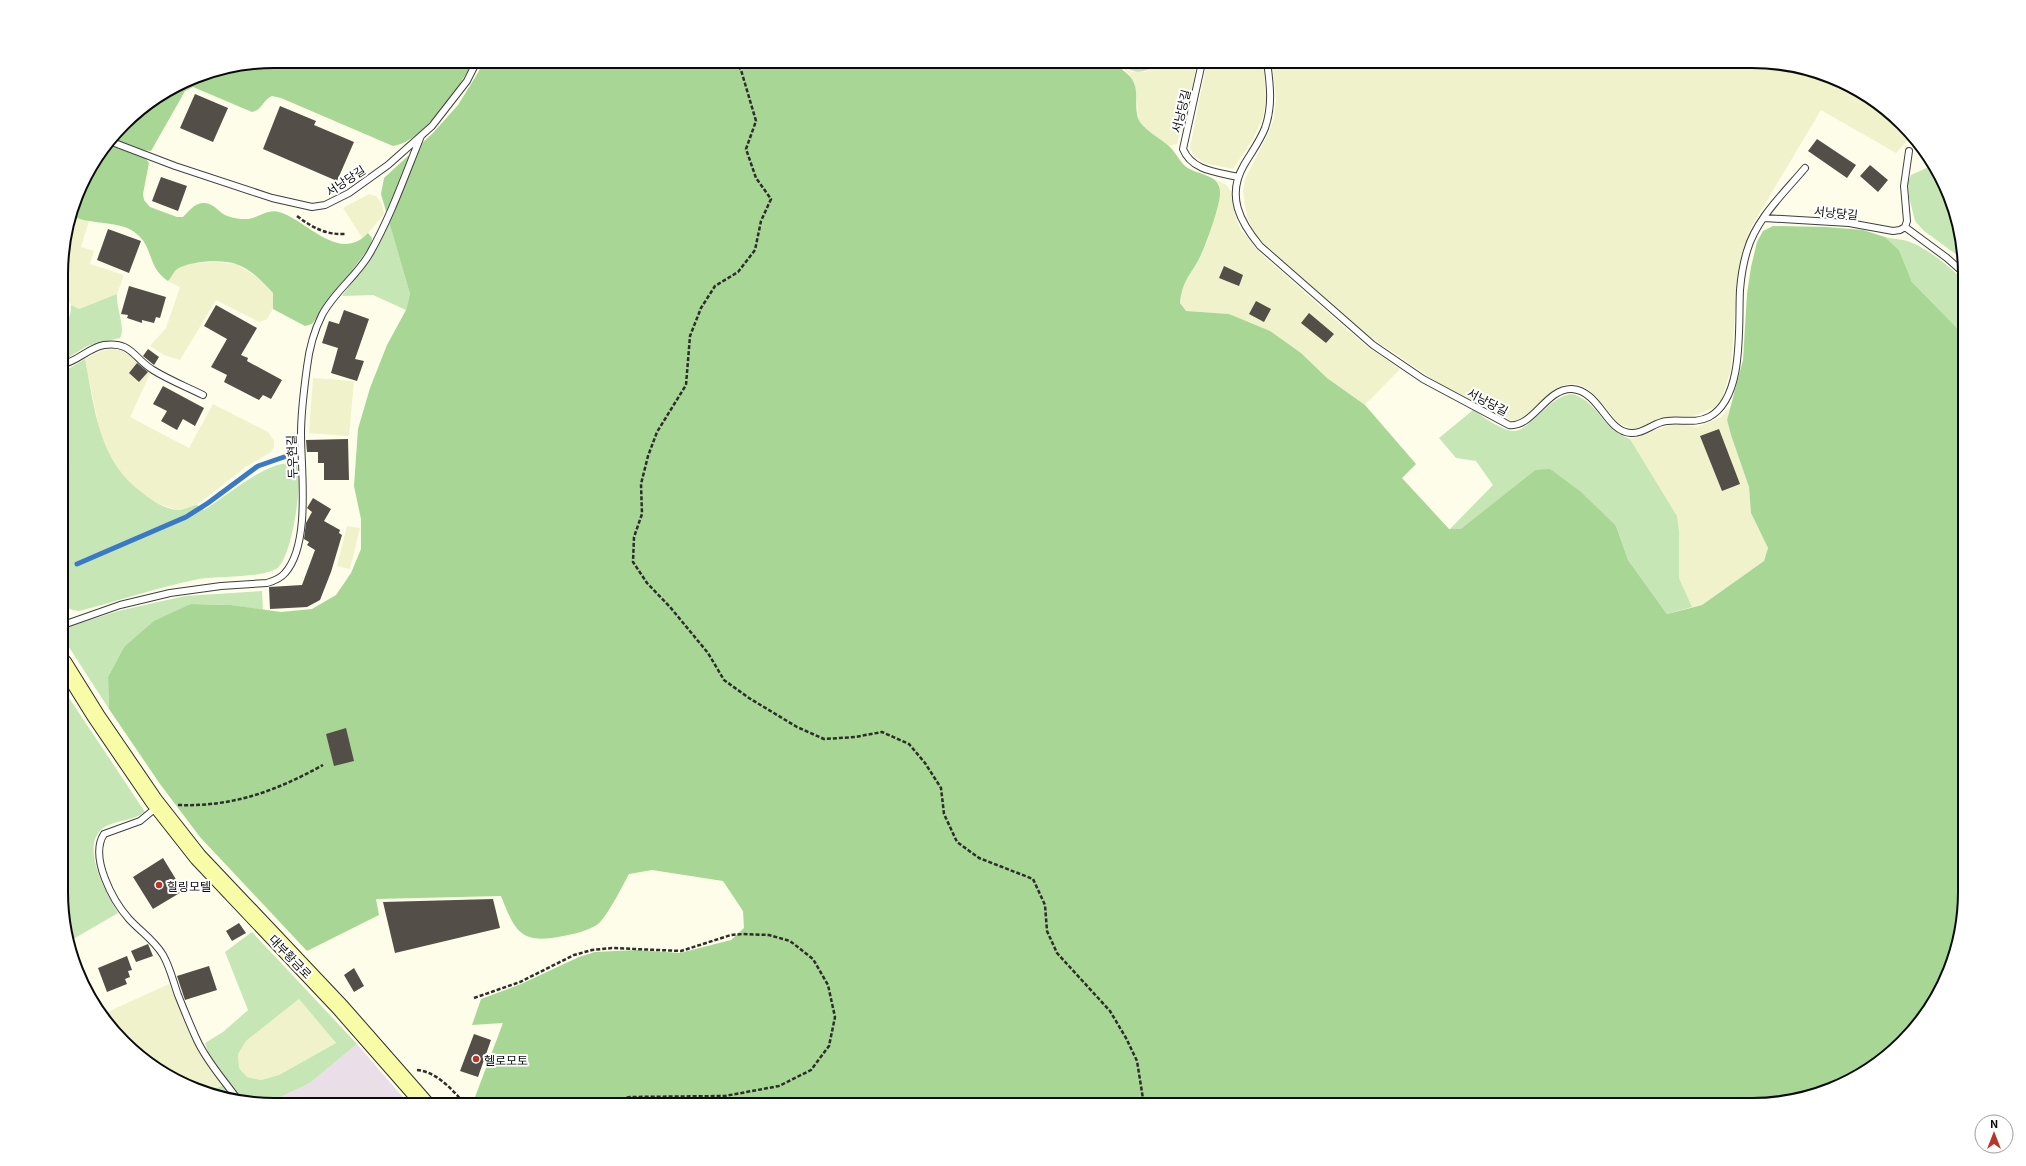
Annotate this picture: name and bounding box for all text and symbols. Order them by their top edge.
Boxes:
street label: 서낭당길 [1166,88,1194,134]
street label: 서낭당길 [322,161,368,199]
street label: 서낭당길 [1813,201,1859,223]
street label: 서낭당길 [1465,383,1511,419]
street label: 두우현길 [282,435,300,479]
place label: 힐링모텔 [167,877,211,894]
marker: 힐링모텔 [154,880,164,890]
street label: 대부황금로 [266,930,316,982]
place label: 헬로모토 [484,1051,528,1068]
marker: 헬로모토 [471,1054,481,1064]
north arrow [1974,1114,2014,1154]
text: N [1990,1115,1998,1131]

